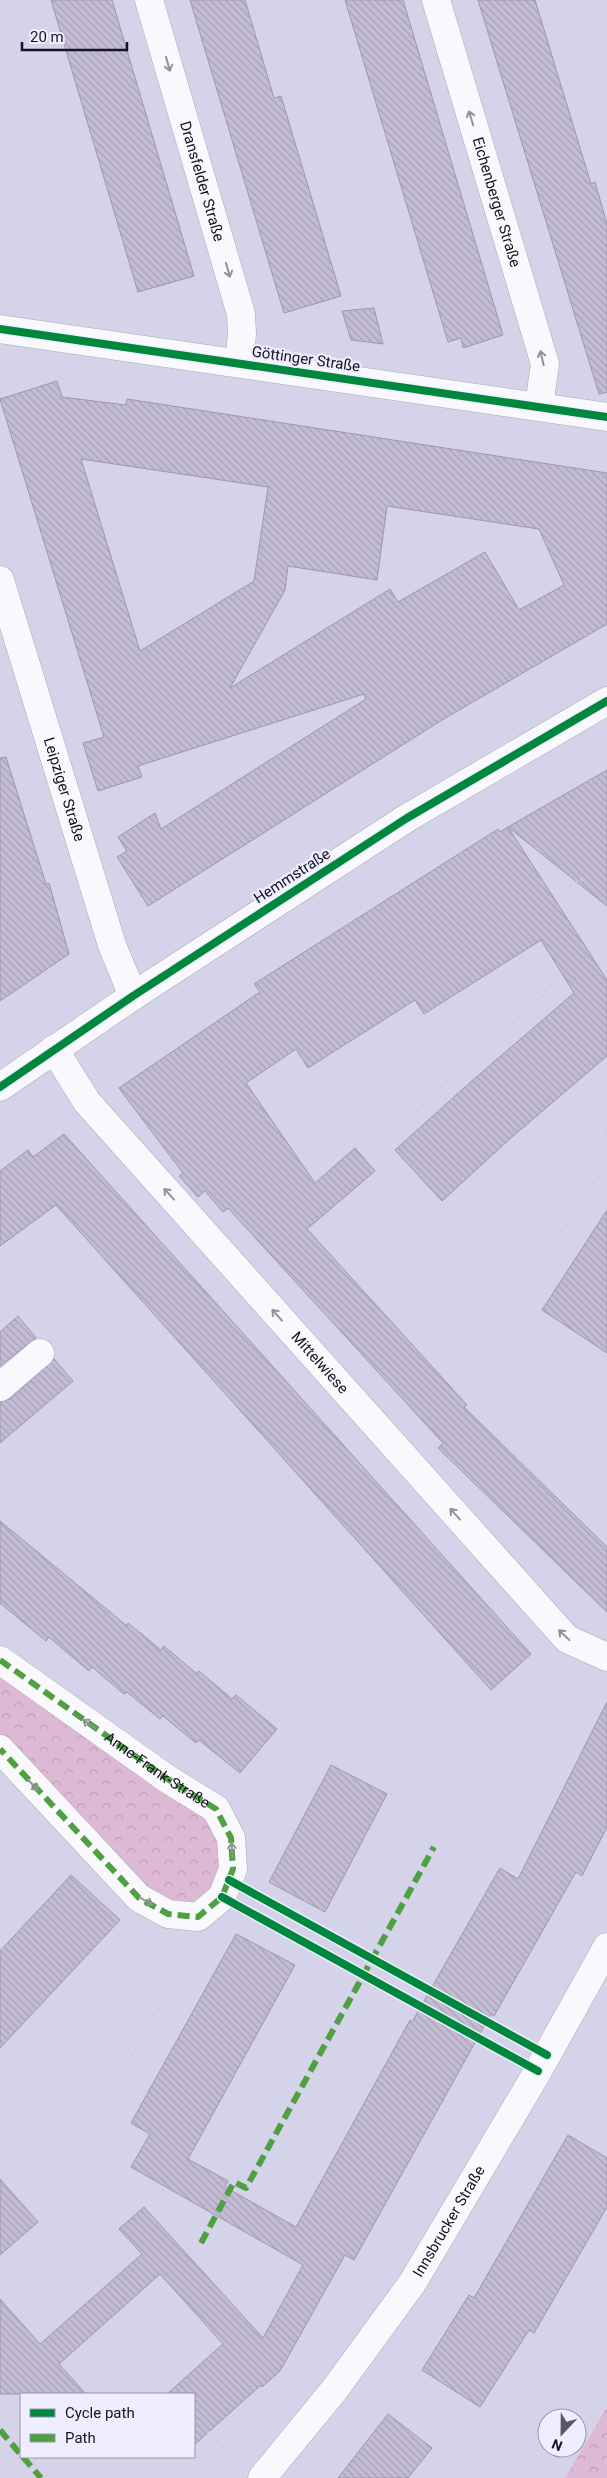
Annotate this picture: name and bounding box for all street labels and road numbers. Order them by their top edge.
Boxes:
street label: Dransfelder Straße [176,119,228,244]
street label: Eichenberger Straße [469,135,525,269]
street label: Göttinger Straße [251,342,361,376]
street label: Leipziger Straße [40,735,89,844]
street label: Hemmstraße [250,845,334,907]
street label: Mittelwiese [288,1328,352,1397]
street label: Anne-Frank-Straße [101,1728,213,1812]
street label: Innsbrucker Straße [409,2163,489,2280]

